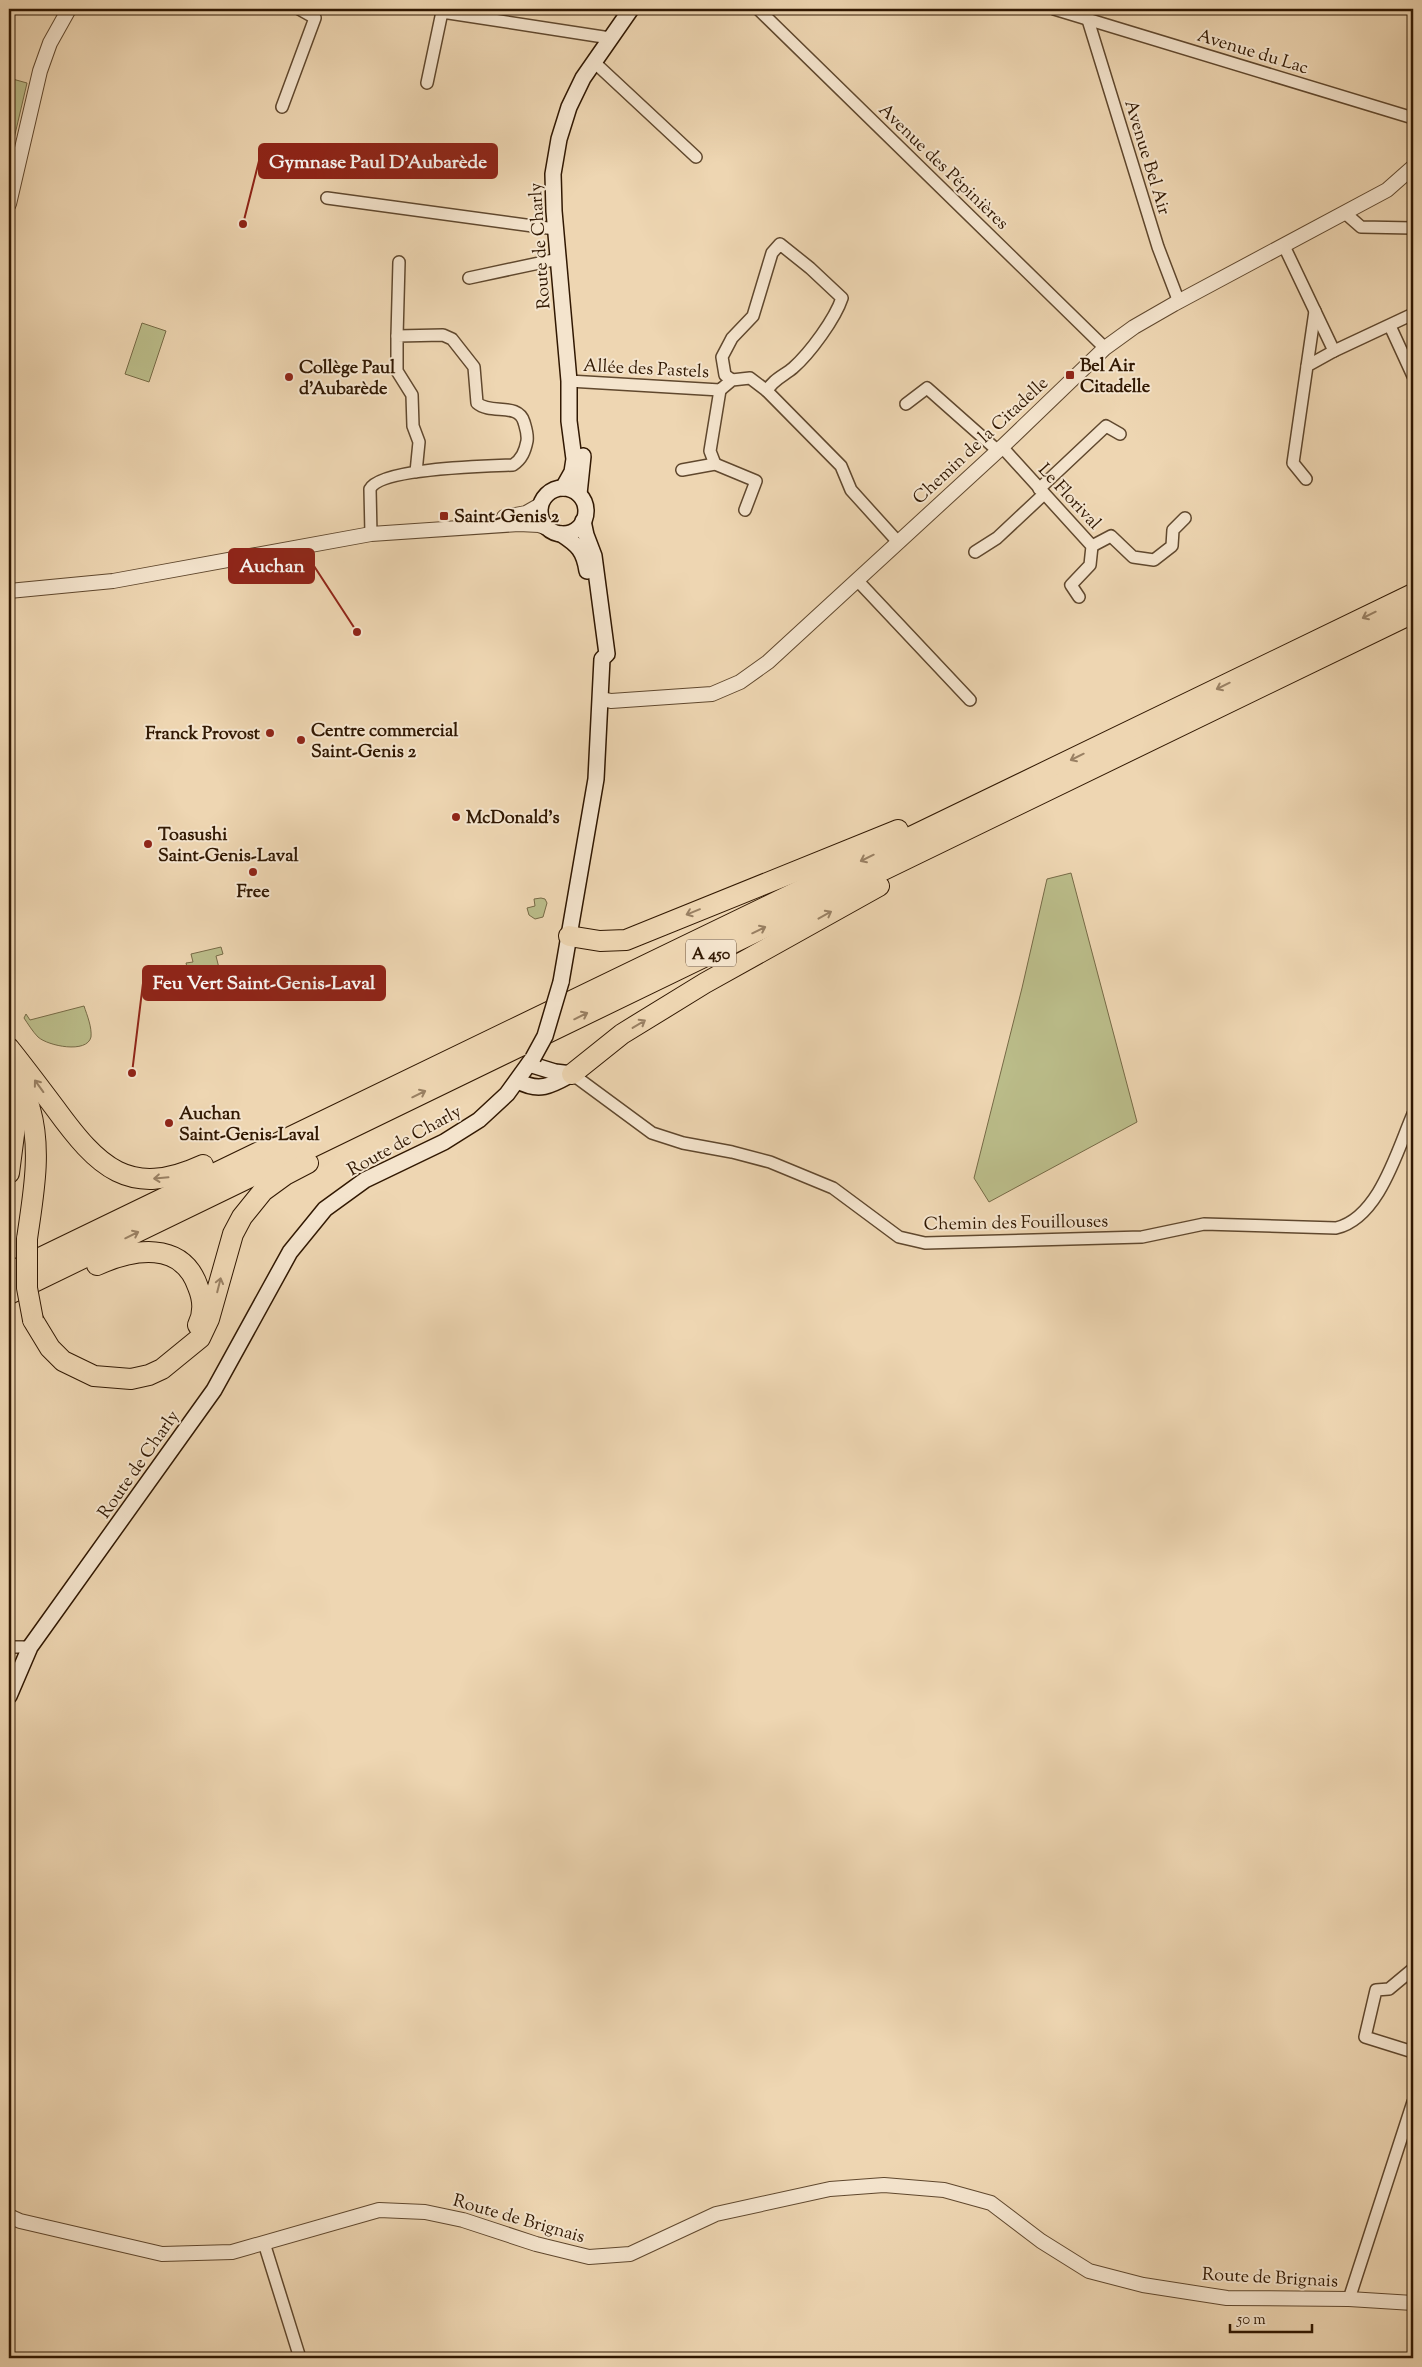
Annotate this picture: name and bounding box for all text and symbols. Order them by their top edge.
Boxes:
street label: Avenue du Lac [1194,24,1311,82]
street label: Avenue Bel Air [1116,97,1176,218]
street label: Avenue des Pépinières [872,98,1014,237]
callout: Gymnase Paul D'Aubarède [259,144,497,178]
text: Gymnase Paul D'Aubarède [269,150,487,177]
street label: Route de Charly [524,182,558,310]
street label: Allée des Pastels [582,354,710,386]
place label: Bel Air Citadelle [1080,354,1151,401]
place label: Collège Paul d'Aubarède [299,356,396,403]
marker: Bel Air Citadelle [1064,369,1076,381]
marker: Collège Paul d'Aubarède [283,371,295,383]
street label: Chemin de la Citadelle [908,372,1055,511]
street label: Le Florival [1031,458,1106,536]
place label: Saint-Genis 2 [454,505,560,531]
marker: Saint-Genis 2 [438,510,450,522]
callout: Auchan [229,549,314,583]
text: Auchan [239,554,305,581]
one-way arrow [1362,611,1377,620]
one-way arrow [1216,682,1231,691]
place label: Centre commercial Saint-Genis 2 [311,719,459,766]
place label: Franck Provost [145,722,261,748]
marker: Franck Provost [264,727,276,739]
marker: Centre commercial Saint-Genis 2 [295,734,307,746]
one-way arrow [1070,752,1085,762]
place label: McDonald's [466,806,560,832]
marker: McDonald's [450,811,462,823]
place label: Toasushi Saint-Genis-Laval [158,823,300,870]
marker: Toasushi Saint-Genis-Laval [142,838,154,850]
one-way arrow [860,853,875,863]
marker: Free [247,866,259,878]
place label: Free [236,880,270,906]
one-way arrow [685,908,701,917]
one-way arrow [817,910,832,920]
one-way arrow [751,925,766,934]
road number: A 450 [686,940,736,966]
callout: Feu Vert Saint-Genis-Laval [143,966,385,1000]
text: Feu Vert Saint-Genis-Laval [153,971,376,998]
one-way arrow [573,1011,588,1020]
one-way arrow [632,1018,646,1028]
one-way arrow [33,1079,44,1093]
one-way arrow [411,1089,426,1099]
street label: Route de Charly [343,1100,467,1184]
place label: Auchan Saint-Genis-Laval [179,1102,321,1149]
marker: Auchan Saint-Genis-Laval [163,1117,175,1129]
one-way arrow [153,1174,169,1183]
street label: Chemin des Fouillouses [923,1209,1109,1239]
one-way arrow [124,1230,139,1239]
one-way arrow [215,1278,225,1294]
street label: Route de Charly [93,1406,187,1525]
street label: Route de Brignais [449,2189,588,2251]
street label: Route de Brignais [1201,2262,1339,2296]
scale bar [1230,2302,1312,2334]
text: 50 m [1236,2310,1266,2331]

